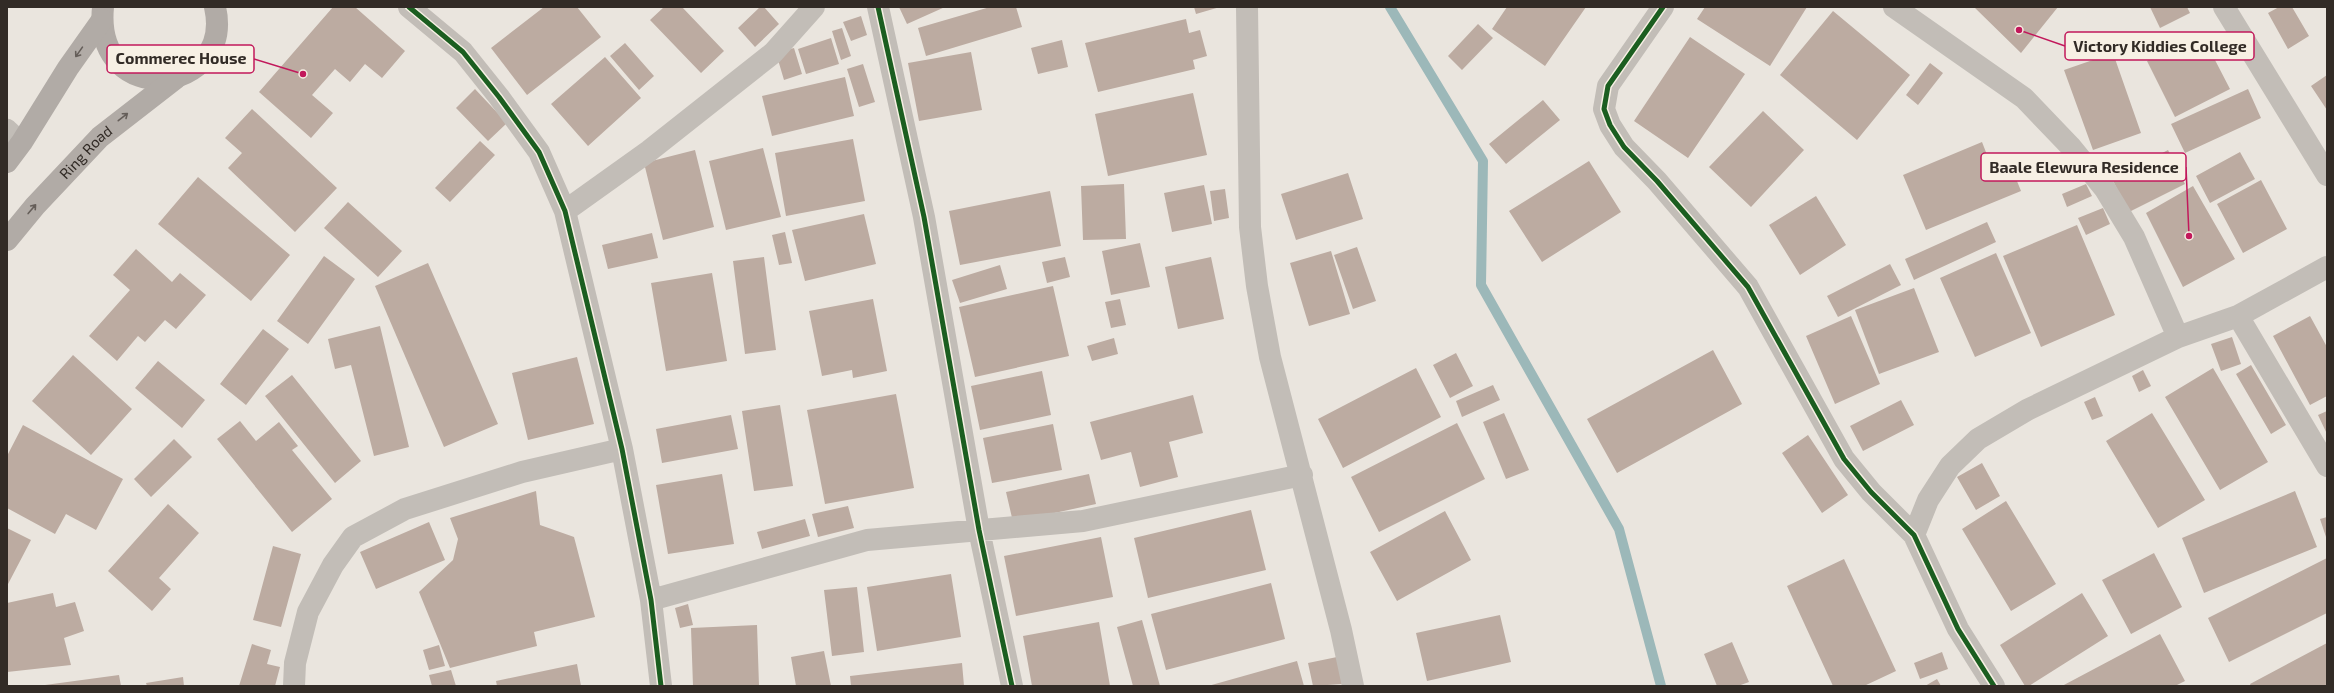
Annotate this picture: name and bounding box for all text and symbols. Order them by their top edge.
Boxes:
callout: Victory Kiddies College [2065,32,2254,60]
text: Victory Kiddies College [2073,36,2247,56]
callout: Commerec House [107,45,254,73]
one-way arrow [75,46,84,57]
text: Commerec House [116,48,246,67]
one-way arrow [118,113,129,121]
street label: Ring Road [55,121,115,182]
callout: Baale Elewura Residence [1981,153,2186,181]
text: Baale Elewura Residence [1989,157,2179,176]
one-way arrow [27,204,36,215]

